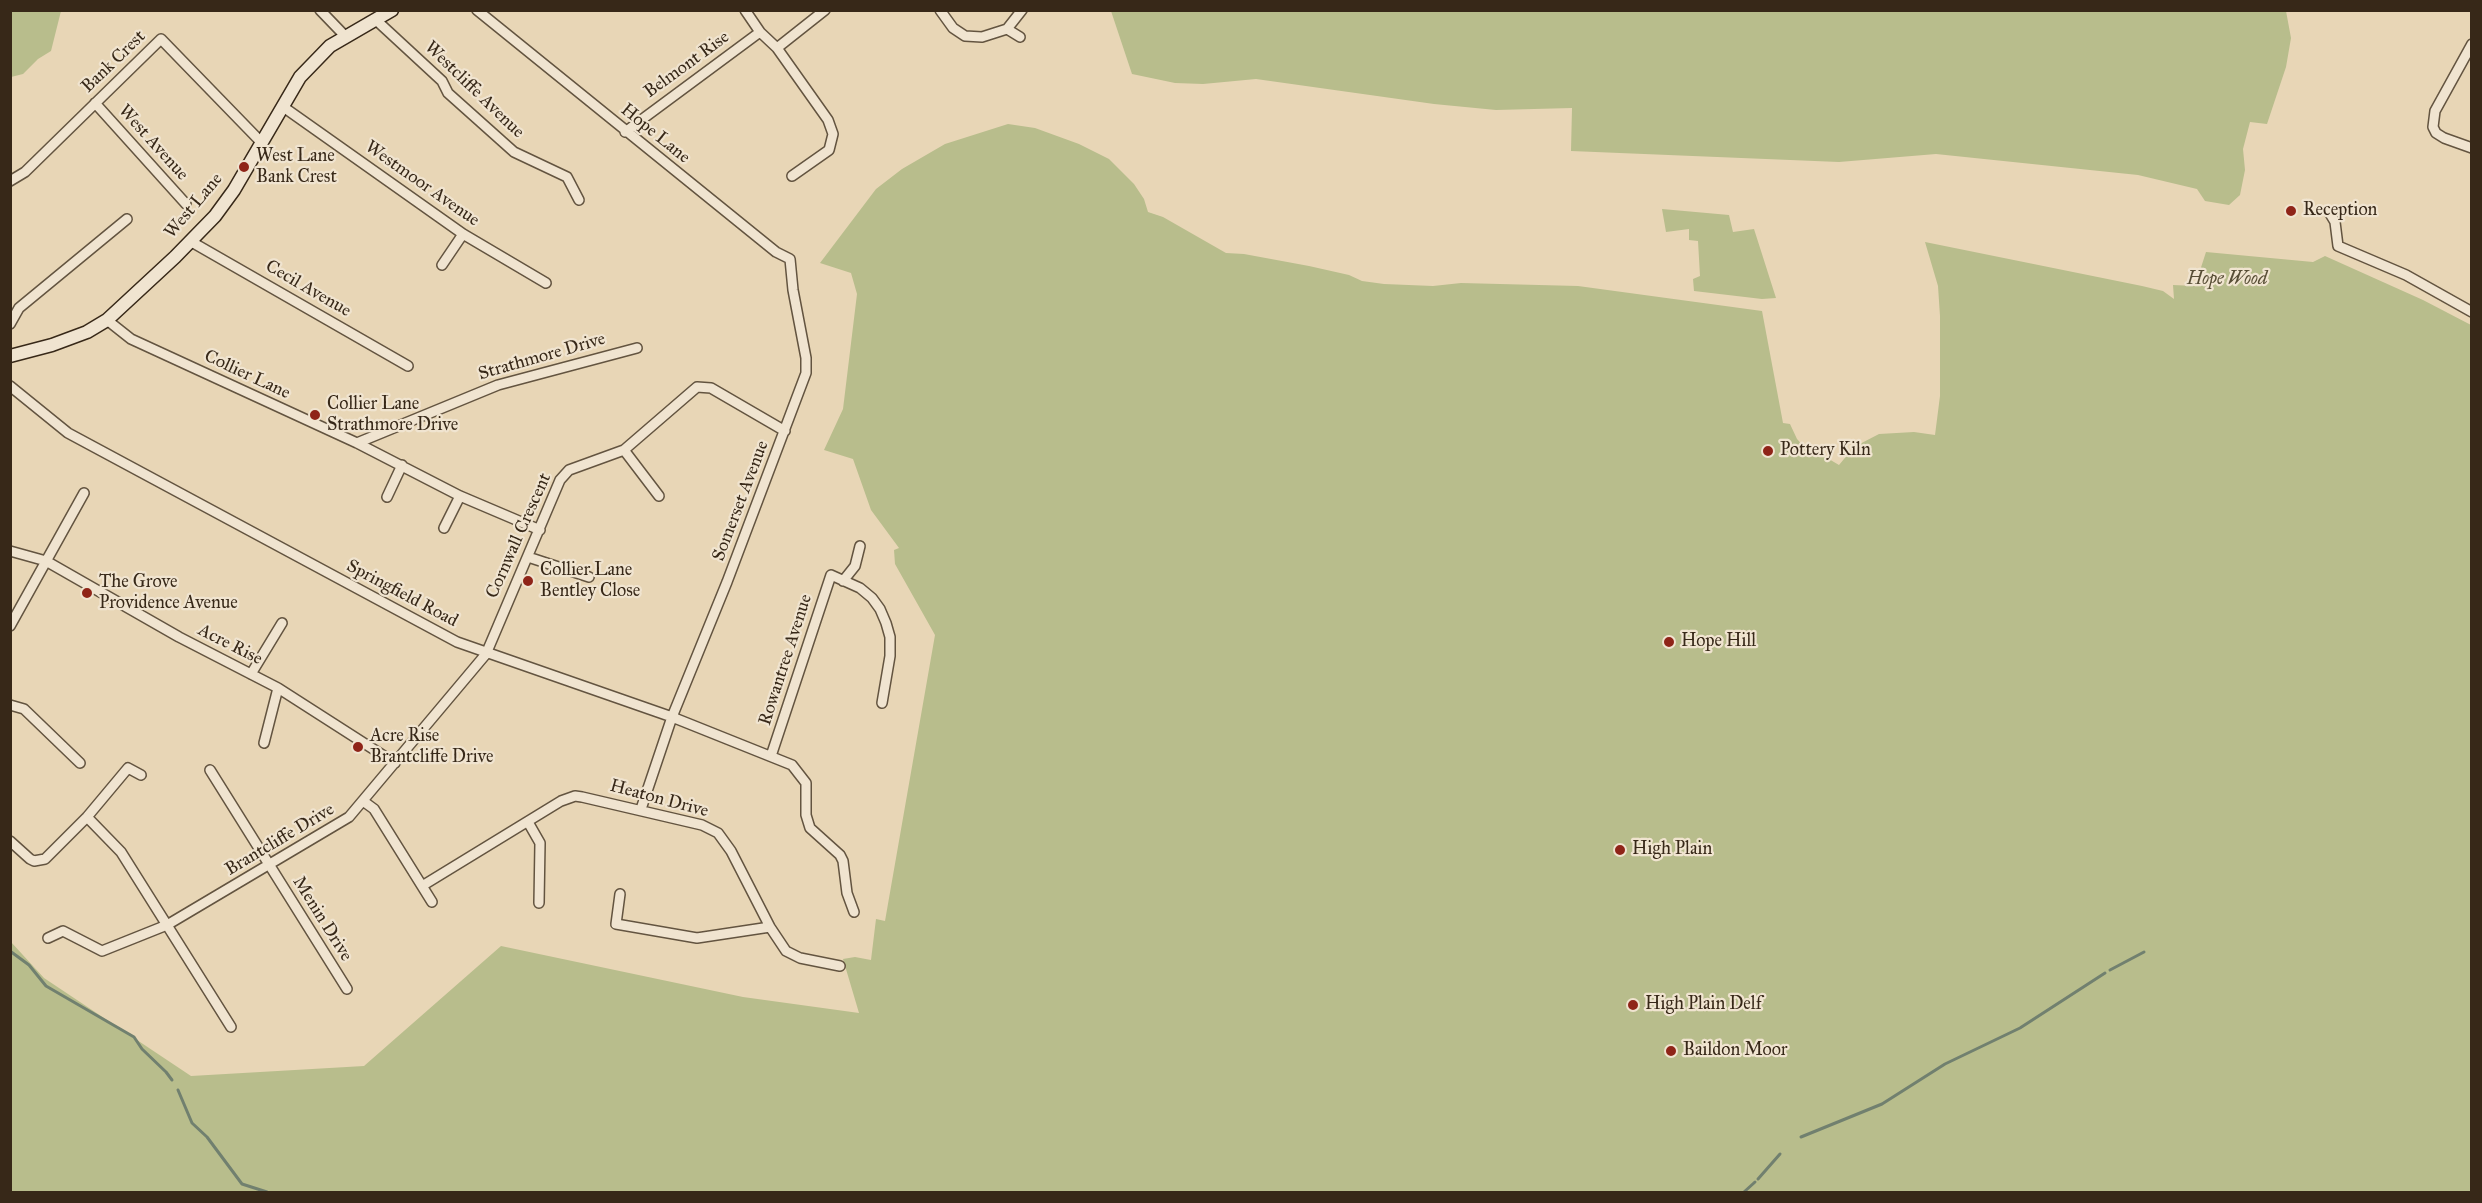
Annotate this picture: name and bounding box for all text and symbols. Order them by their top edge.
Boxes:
street label: Bank Crest [77,26,151,98]
street label: Belmont Rise [640,27,734,103]
street label: Westcliffe Avenue [420,37,528,143]
street label: Hope Lane [616,99,694,169]
street label: West Avenue [113,101,193,185]
street label: Westmoor Avenue [361,136,483,232]
place label: West Lane Bank Crest [256,146,337,188]
marker: West Lane Bank Crest [237,160,251,174]
street label: West Lane [160,169,228,243]
place label: Reception [2303,200,2377,222]
marker: Reception [2284,204,2298,218]
street label: Cecil Avenue [261,256,355,322]
park label: Hope Wood [2187,269,2267,291]
street label: Strathmore Drive [476,329,608,385]
street label: Collier Lane [201,346,293,404]
place label: Collier Lane Strathmore Drive [327,394,458,436]
marker: Collier Lane Strathmore Drive [308,408,322,422]
street label: Somerset Avenue [708,438,774,564]
place label: Pottery Kiln [1780,440,1871,462]
marker: Pottery Kiln [1761,444,1775,458]
street label: Cornwall Crescent [482,470,556,602]
street label: Springfield Road [343,556,461,632]
place label: Collier Lane Bentley Close [540,560,640,602]
place label: The Grove Providence Avenue [99,572,238,614]
marker: Collier Lane Bentley Close [521,574,535,588]
marker: The Grove Providence Avenue [80,586,94,600]
street label: Rowantree Avenue [755,592,817,728]
street label: Acre Rise [194,620,266,670]
place label: Hope Hill [1681,631,1756,653]
marker: Hope Hill [1662,635,1676,649]
place label: Acre Rise Brantcliffe Drive [370,726,493,768]
marker: Acre Rise Brantcliffe Drive [351,740,365,754]
street label: Heaton Drive [607,775,711,823]
street label: Brantcliffe Drive [222,799,338,881]
place label: High Plain [1632,839,1712,861]
marker: High Plain [1613,843,1627,857]
street label: Menin Drive [287,873,357,965]
place label: High Plain Delf [1645,994,1762,1016]
marker: High Plain Delf [1626,998,1640,1012]
place label: Baildon Moor [1683,1040,1788,1062]
marker: Baildon Moor [1664,1044,1678,1058]

